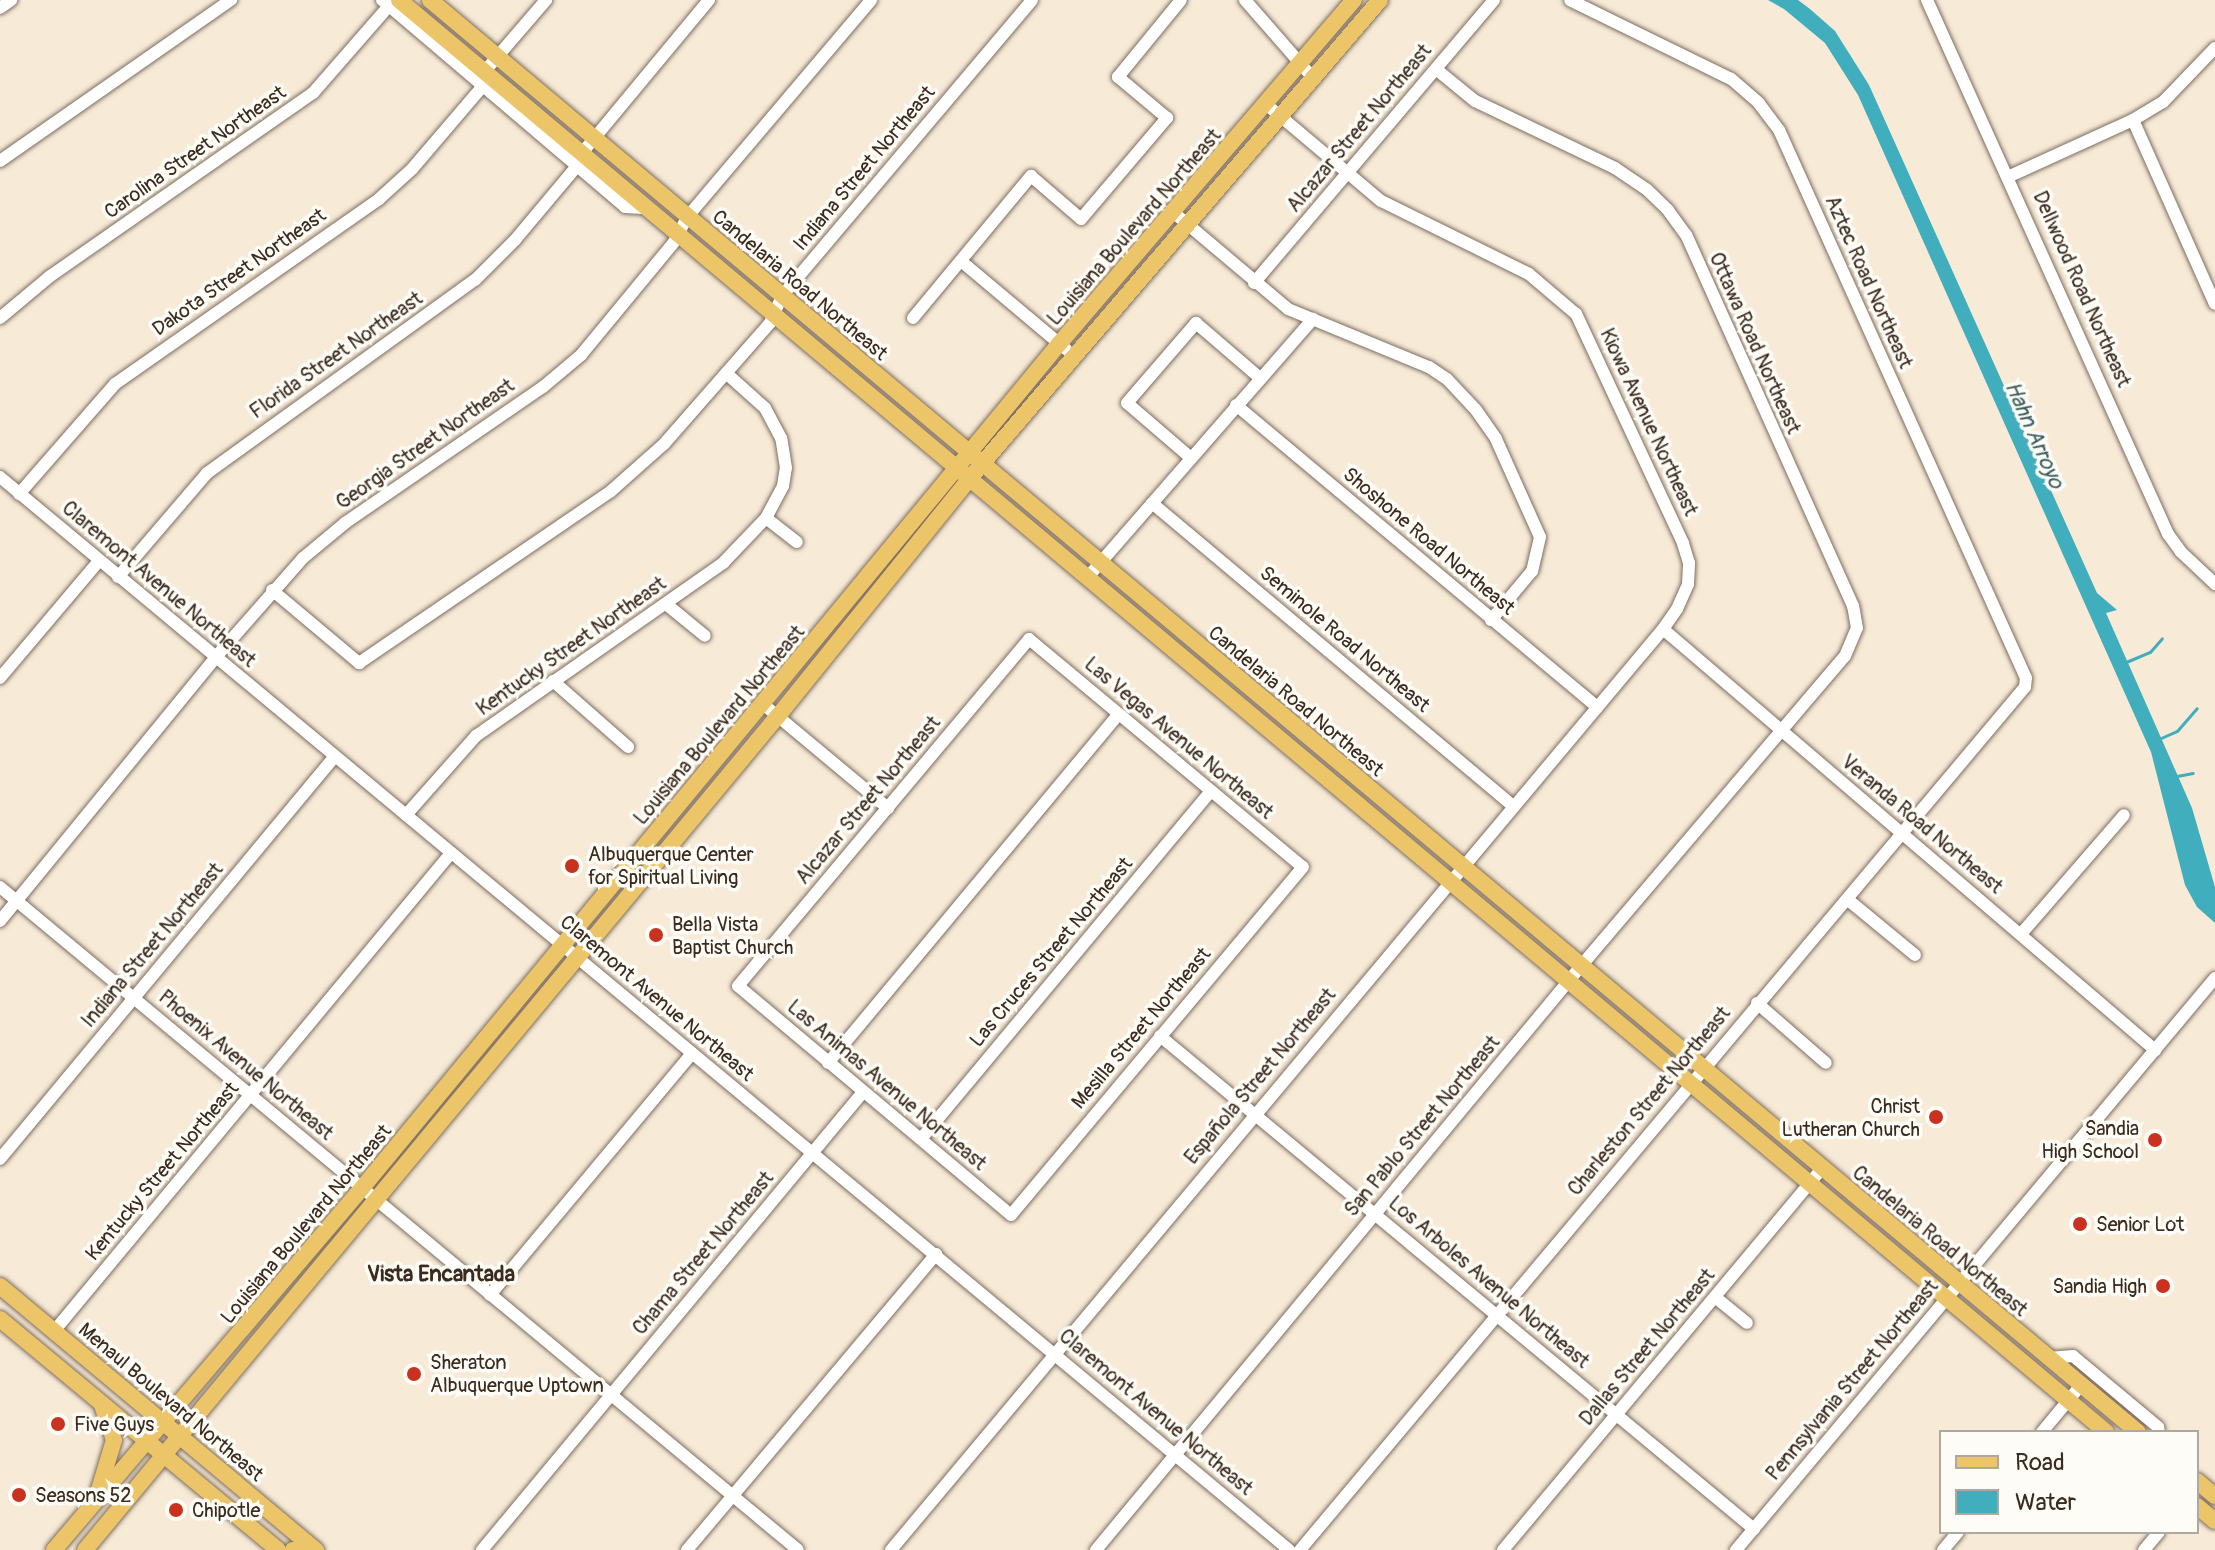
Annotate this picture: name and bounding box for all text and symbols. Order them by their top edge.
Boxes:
street label: Alcazar Street Northeast [1282,39,1436,217]
street label: Carolina Street Northeast [100,80,290,224]
street label: Indiana Street Northeast [788,81,940,255]
street label: Louisiana Boulevard Northeast [1042,124,1226,330]
street label: Dellwood Road Northeast [2028,187,2136,391]
street label: Aztec Road Northeast [1820,192,1918,372]
street label: Dakota Street Northeast [148,203,330,341]
street label: Candelaria Road Northeast [707,205,893,365]
street label: Ottawa Road Northeast [1704,249,1806,437]
street label: Florida Street Northeast [245,286,427,424]
street label: Kiowa Avenue Northeast [1595,324,1703,520]
street label: Georgia Street Northeast [331,373,519,515]
water label: Hahn Arroyo [1999,377,2069,493]
street label: Shoshone Road Northeast [1338,462,1520,620]
street label: Claremont Avenue Northeast [57,496,261,672]
street label: Seminole Road Northeast [1255,561,1435,717]
street label: Kentucky Street Northeast [472,571,670,721]
street label: Louisiana Boulevard Northeast [629,620,809,830]
street label: Candelaria Road Northeast [1203,621,1389,781]
street label: Las Vegas Avenue Northeast [1080,652,1278,824]
street label: Alcazar Street Northeast [791,711,945,889]
street label: Veranda Road Northeast [1836,750,2008,898]
place label: Albuquerque Center for Spiritual Living [588,842,754,889]
street label: Las Cruces Street Northeast [965,852,1137,1052]
marker: Albuquerque Center for Spiritual Living [563,857,581,875]
street label: Indiana Street Northeast [76,858,228,1032]
street label: Claremont Avenue Northeast [555,910,759,1086]
place label: Bella Vista Baptist Church [672,912,793,959]
marker: Bella Vista Baptist Church [647,926,665,944]
street label: Mesilla Street Northeast [1066,942,1216,1114]
street label: Española Street Northeast [1179,983,1341,1169]
street label: Phoenix Avenue Northeast [154,985,338,1145]
street label: Las Animas Avenue Northeast [783,995,991,1175]
street label: Charleston Street Northeast [1563,1002,1735,1200]
street label: San Pablo Street Northeast [1339,1031,1505,1221]
street label: Kentucky Street Northeast [80,1077,244,1265]
place label: Christ Lutheran Church [1781,1094,1920,1141]
marker: Christ Lutheran Church [1927,1108,1945,1126]
place label: Sandia High School [2041,1116,2139,1163]
street label: Louisiana Boulevard Northeast [216,1119,396,1329]
marker: Sandia High School [2146,1131,2164,1149]
street label: Candelaria Road Northeast [1847,1161,2033,1321]
street label: Chama Street Northeast [628,1166,778,1340]
street label: Los Arboles Avenue Northeast [1384,1191,1594,1373]
place label: Senior Lot [2096,1212,2184,1236]
marker: Senior Lot [2071,1215,2089,1233]
district label: Vista Encantada [367,1262,515,1288]
street label: Dallas Street Northeast [1574,1264,1720,1430]
place label: Sandia High [2052,1274,2147,1298]
street label: Pennsylvania Street Northeast [1761,1275,1943,1485]
marker: Sandia High [2154,1277,2172,1295]
street label: Menaul Boulevard Northeast [74,1318,268,1486]
street label: Claremont Avenue Northeast [1054,1324,1258,1500]
place label: Sheraton Albuquerque Uptown [430,1350,604,1397]
marker: Sheraton Albuquerque Uptown [405,1365,423,1383]
place label: Five Guys [74,1412,154,1436]
marker: Five Guys [49,1415,67,1433]
legend [1939,1430,2199,1534]
text: Road [2015,1448,2065,1477]
place label: Seasons 52 [35,1483,132,1507]
marker: Seasons 52 [10,1486,28,1504]
text: Water [2015,1488,2076,1517]
place label: Chipotle [192,1498,260,1522]
marker: Chipotle [167,1501,185,1519]

